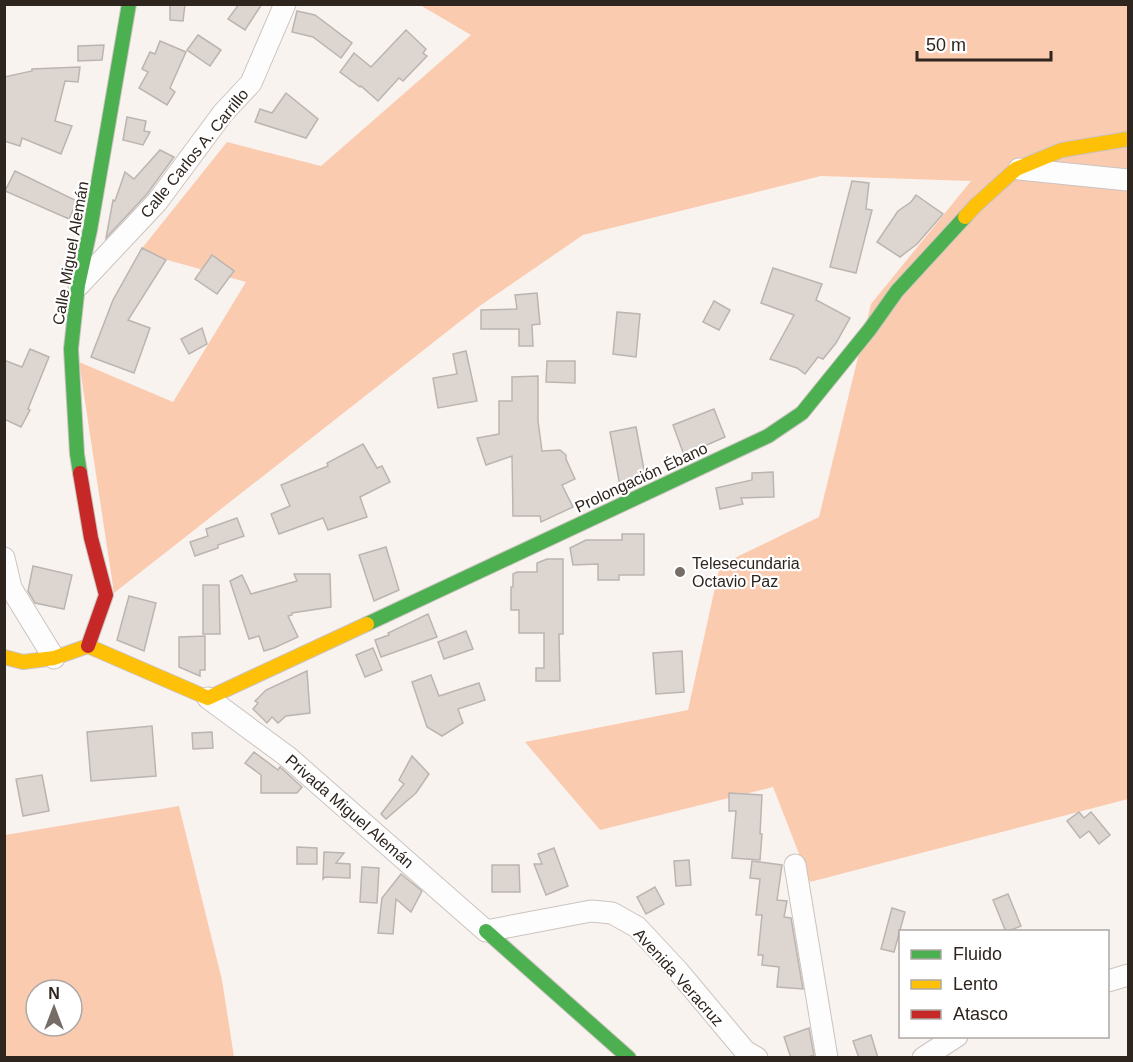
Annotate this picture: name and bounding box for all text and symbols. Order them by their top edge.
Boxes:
scale bar [917,24,1050,62]
text: 50 m [926,35,966,55]
street label: Calle Carlos A. Carrillo [137,85,252,221]
street label: Calle Miguel Alemán [49,180,92,326]
street label: Prolongación Ébano [572,438,710,516]
place label: Telesecundaria Octavio Paz [692,555,800,590]
marker: Telesecundaria Octavio Paz [673,565,687,579]
street label: Privada Miguel Alemán [282,751,417,871]
street label: Avenida Veracruz [630,925,727,1030]
legend [899,930,1109,1038]
text: Fluido [953,944,1002,964]
text: Lento [953,974,998,994]
north arrow [24,978,84,1038]
text: N [48,985,60,1002]
text: Atasco [953,1004,1008,1024]

